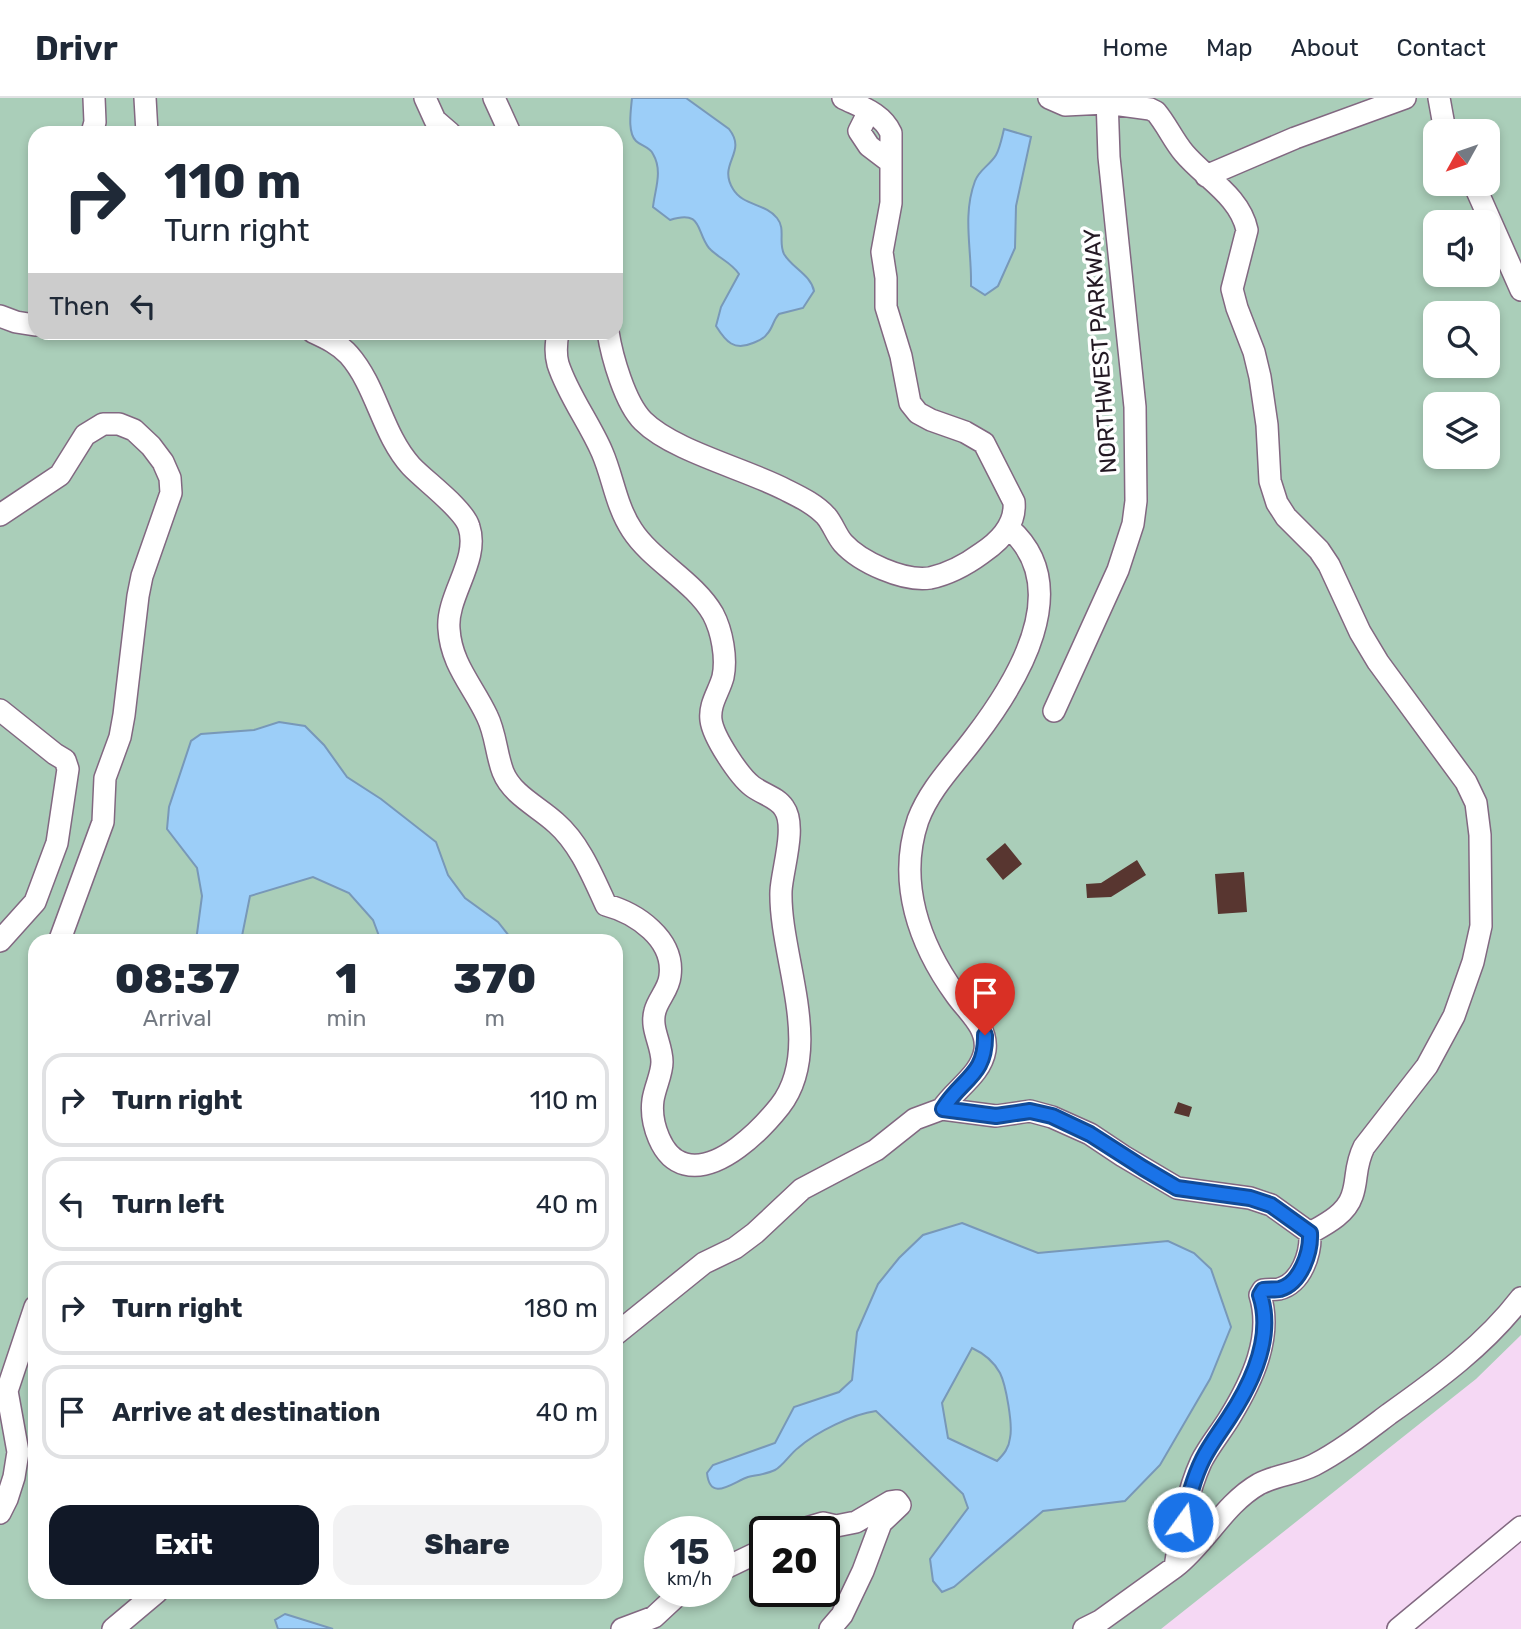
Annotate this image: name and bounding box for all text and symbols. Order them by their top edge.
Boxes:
text: Drivr [35,29,118,68]
text: Home [1102,34,1168,62]
text: Map [1206,34,1253,62]
text: About [1291,34,1359,62]
text: Contact [1397,34,1486,62]
north arrow [1423,119,1500,196]
map controls [1423,119,1500,469]
text: 110 m [164,152,301,210]
icon: right [49,154,140,245]
button: sound [1423,210,1500,287]
text: Turn right [164,211,309,249]
street label: NORTHWEST PARKWAY [1077,227,1123,474]
icon: left [124,287,162,325]
text: Then [49,291,110,322]
button: search [1423,301,1500,378]
button: layers [1423,392,1500,469]
text: 08:37 [115,954,240,1004]
text: 1 [335,954,358,1004]
text: 370 [453,954,536,1004]
pin [955,963,1015,1035]
icon: arrive [966,974,1004,1012]
text: Arrival [143,1004,212,1032]
text: min [327,1004,367,1032]
text: m [485,1004,505,1032]
icon: right [53,1081,91,1119]
text: Turn right [112,1085,242,1116]
text: 110 m [530,1085,598,1116]
icon: left [53,1185,91,1223]
text: Turn left [112,1189,224,1220]
text: 40 m [536,1189,598,1220]
icon: right [53,1289,91,1327]
text: Turn right [112,1293,242,1324]
text: 180 m [524,1293,598,1324]
icon: arrive [53,1393,91,1431]
text: Arrive at destination [112,1397,380,1428]
text: 40 m [536,1397,598,1428]
position arrow [1146,1485,1220,1559]
button: Exit [49,1505,319,1585]
button: Share [333,1505,602,1585]
speed limit sign: 20 [749,1516,840,1607]
text: 15 [669,1531,710,1573]
text: km/h [667,1568,712,1590]

